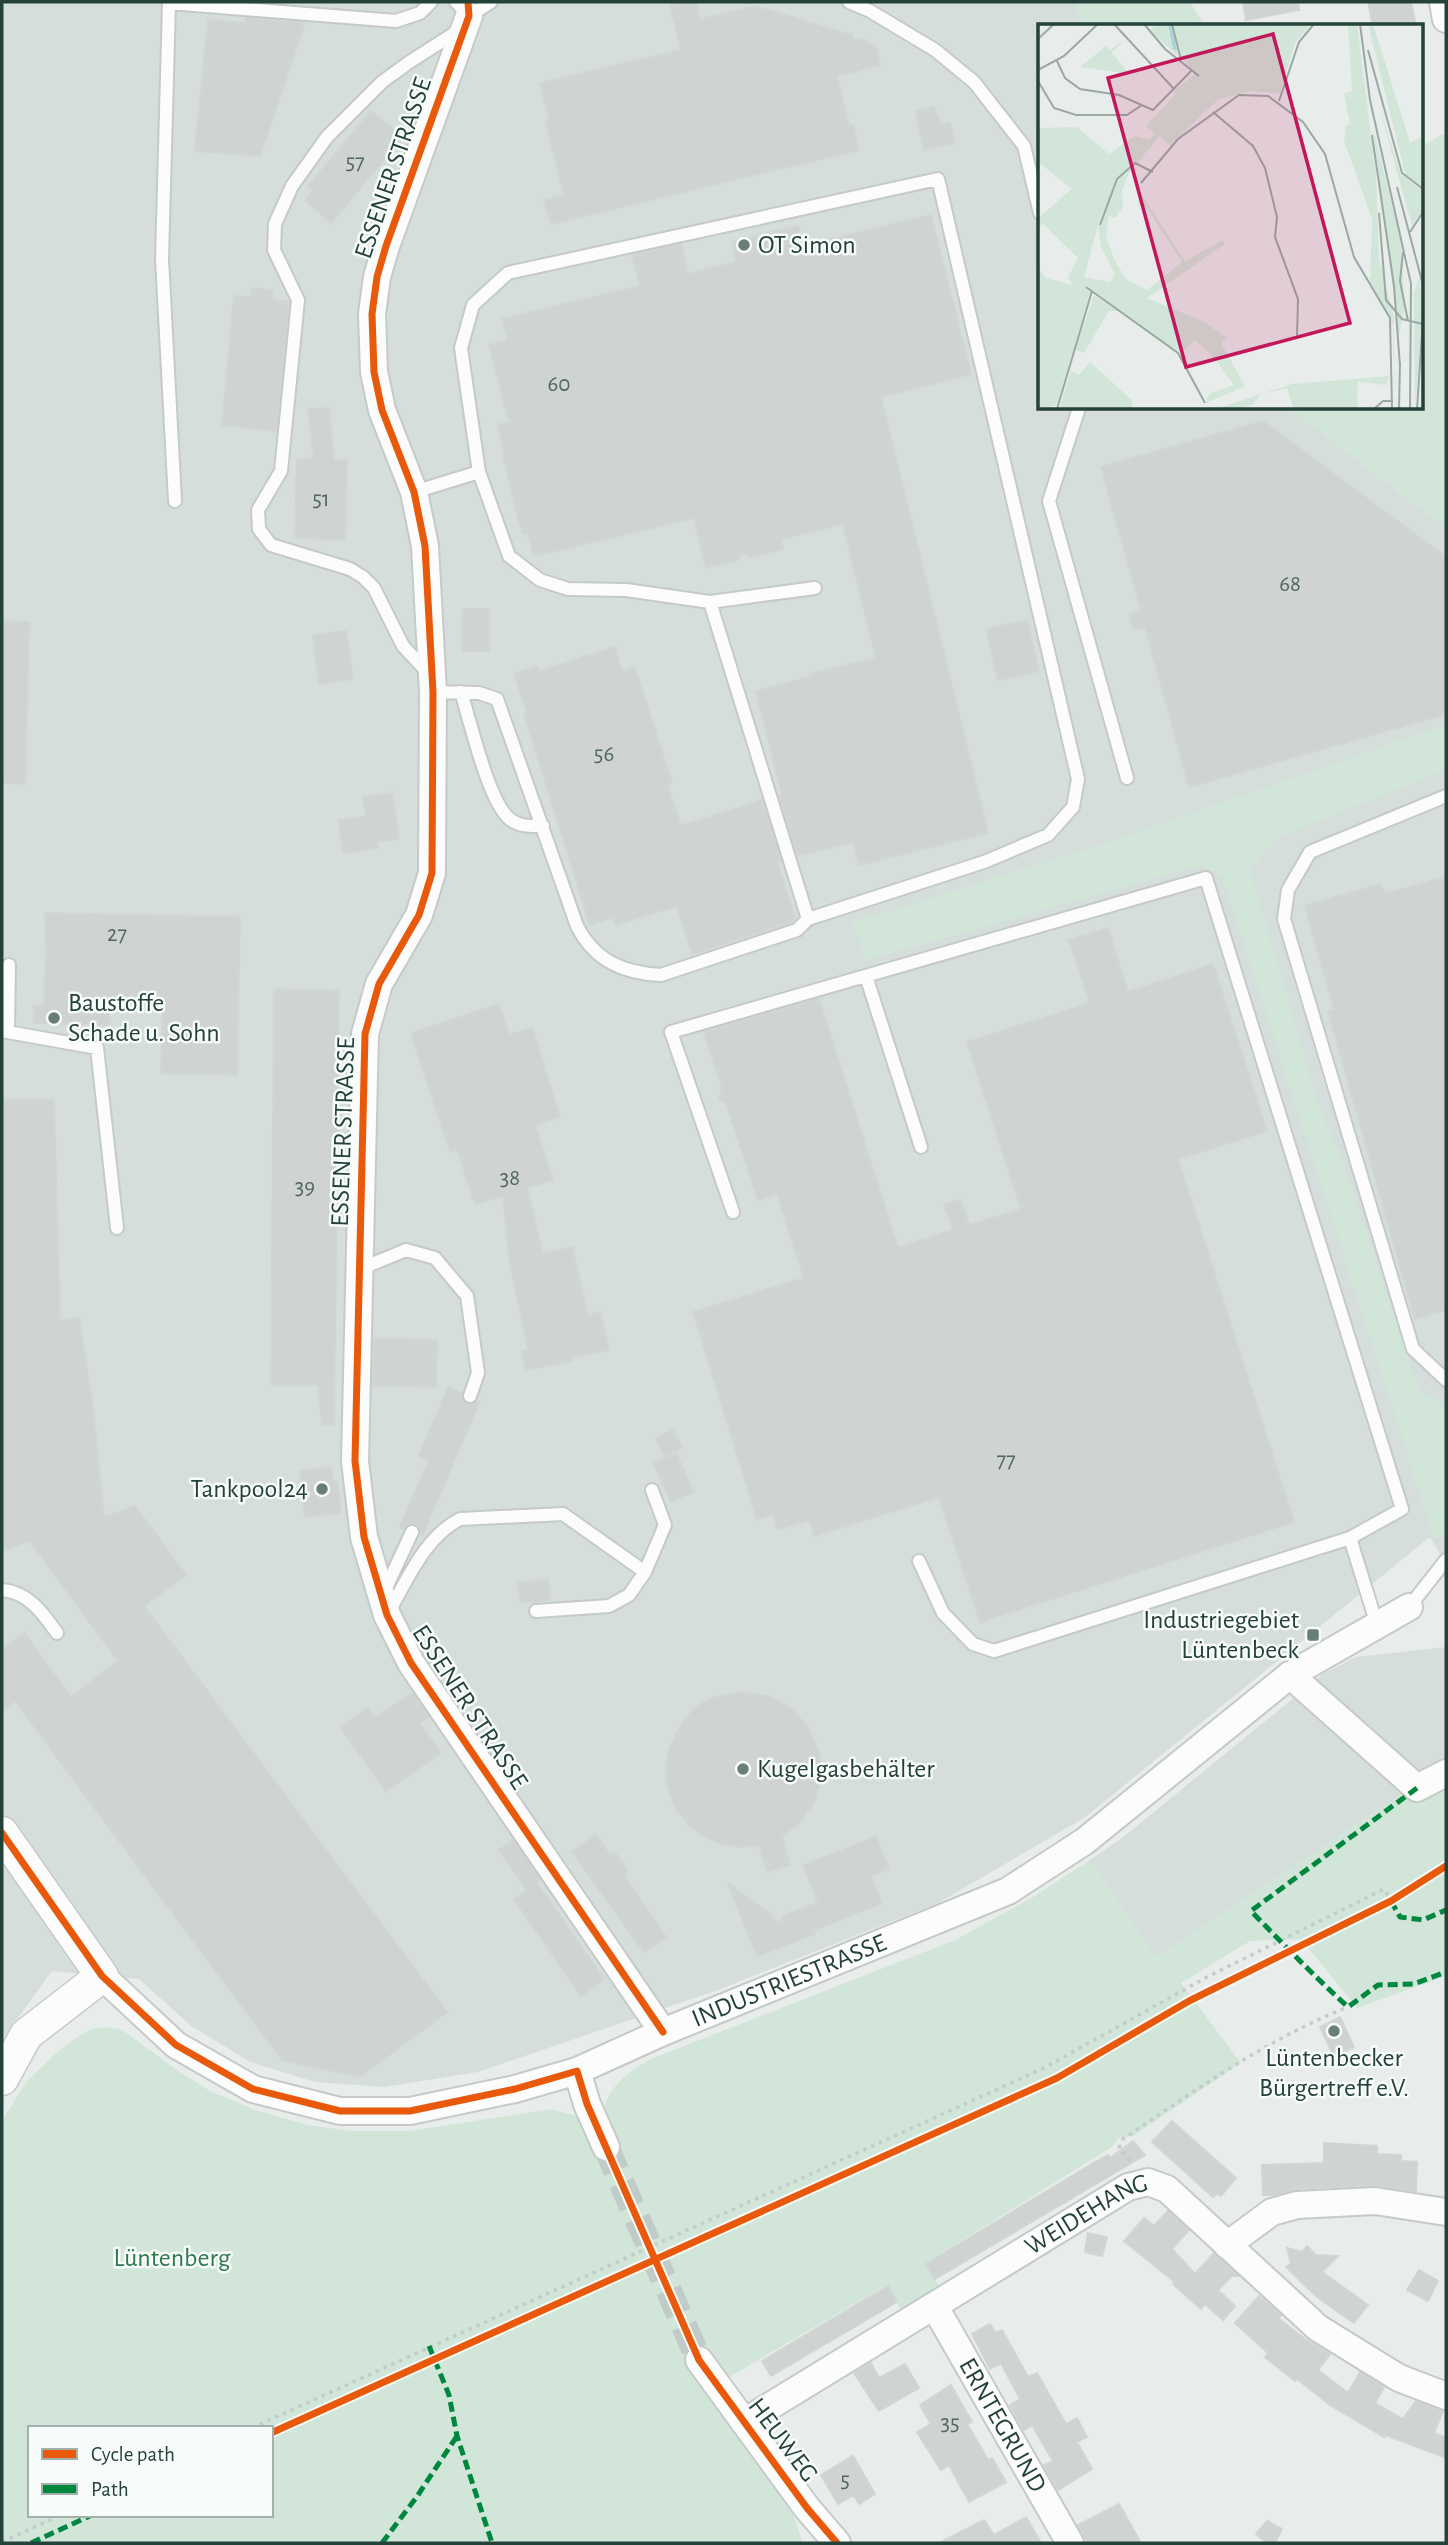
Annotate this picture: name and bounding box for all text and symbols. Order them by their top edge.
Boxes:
inset map [1038,24,1424,410]
street label: ESSENER STRASSE [350,74,436,262]
house number: 57 [345,151,365,174]
place label: OT Simon [758,232,856,258]
marker: OT Simon [736,237,752,253]
house number: 60 [548,373,570,396]
house number: 51 [312,488,330,511]
house number: 68 [1279,573,1301,596]
house number: 56 [594,743,614,766]
house number: 27 [107,923,127,946]
place label: Baustoffe Schade u. Sohn [68,990,220,1046]
marker: Baustoffe Schade u. Sohn [46,1010,62,1026]
street label: ESSENER STRASSE [327,1037,359,1227]
house number: 38 [500,1167,520,1190]
house number: 39 [295,1176,315,1199]
house number: 77 [996,1449,1016,1472]
place label: Tankpool24 [190,1476,308,1502]
marker: Tankpool24 [314,1481,330,1497]
place label: Industriegebiet Lüntenbeck [1143,1607,1299,1663]
street label: ESSENER STRASSE [407,1620,533,1794]
marker: Industriegebiet Lüntenbeck [1305,1627,1321,1643]
place label: Kugelgasbehälter [757,1756,935,1782]
marker: Kugelgasbehälter [735,1761,751,1777]
street label: INDUSTRIESTRASSE [688,1929,890,2032]
marker: Lüntenbecker Bürgertreff e.V. [1326,2023,1342,2039]
place label: Lüntenbecker Bürgertreff e.V. [1259,2045,1409,2101]
street label: WEIDEHANG [1020,2170,1150,2260]
park label: Lüntenberg [114,2245,231,2271]
street label: ERNTEGRUND [954,2354,1051,2496]
street label: HEUWEG [743,2393,823,2487]
house number: 35 [940,2412,960,2435]
legend [28,2426,273,2517]
text: Cycle path [91,2444,175,2465]
house number: 5 [840,2469,850,2492]
text: Path [91,2479,129,2500]

